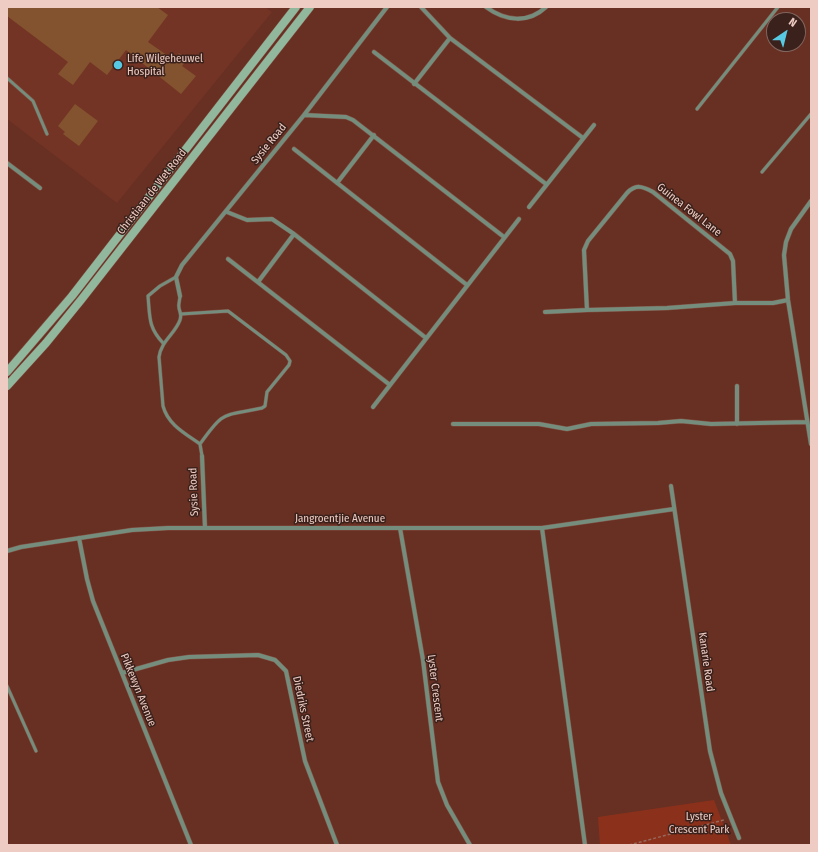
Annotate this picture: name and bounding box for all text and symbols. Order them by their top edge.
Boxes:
north arrow [766,12,806,52]
text: N [786,15,799,30]
place label: Life Wilgeheuwel Hospital [127,52,203,78]
marker: Life Wilgeheuwel Hospital [112,59,124,71]
street label: Sysie Road [249,121,289,167]
street label: Christiaan de Wet Road [115,147,189,237]
street label: Guinea Fowl Lane [654,181,724,239]
street label: Sysie Road [187,468,201,516]
street label: Jangroentjie Avenue [295,512,385,526]
street label: Kanarie Road [695,631,717,693]
street label: Pikkewyn Avenue [117,652,159,728]
street label: Lyster Crescent [424,654,446,722]
street label: Diedriks Street [290,675,316,743]
park label: Lyster Crescent Park [669,810,729,836]

